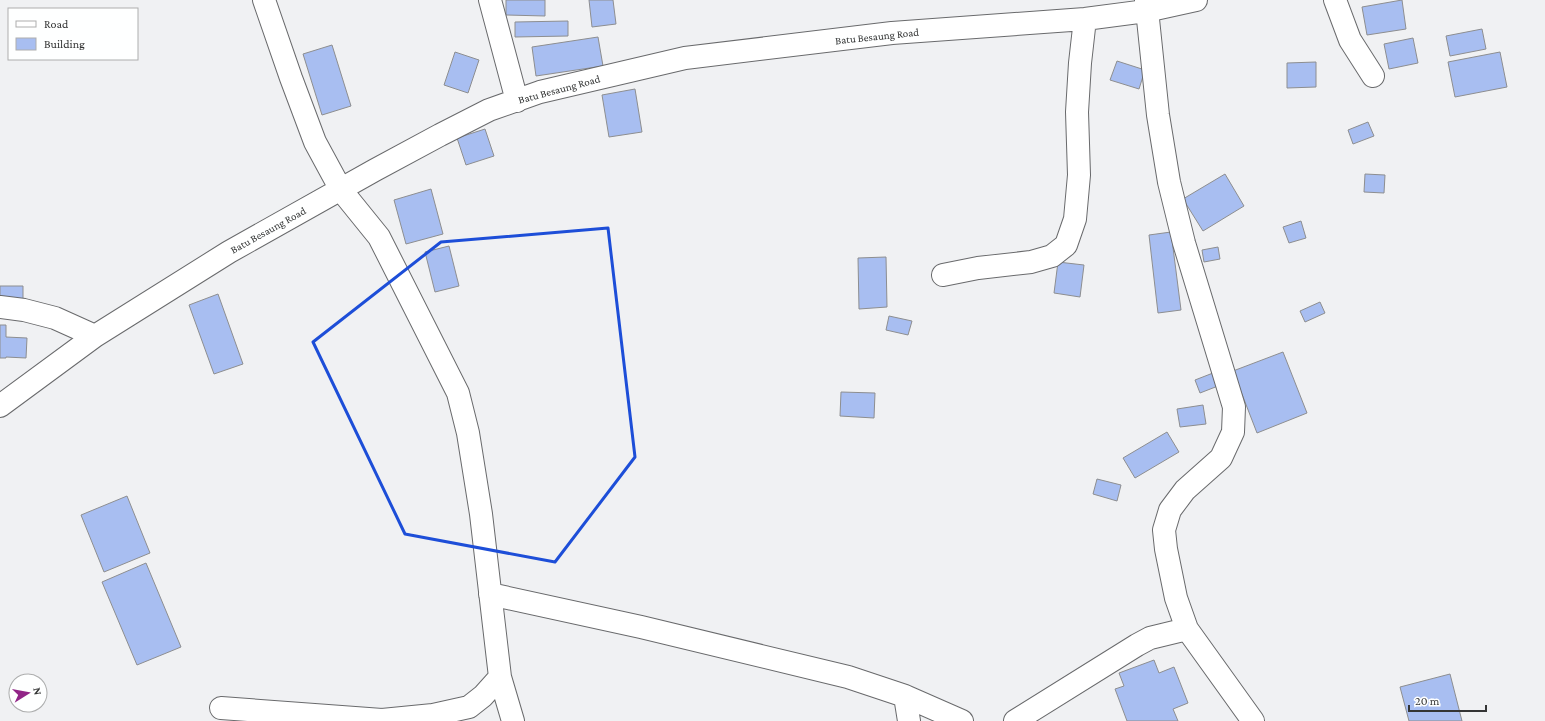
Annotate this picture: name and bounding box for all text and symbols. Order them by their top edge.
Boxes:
legend [8,8,138,60]
text: Road [44,17,69,31]
street label: Batu Besaung Road [834,26,920,47]
text: Building [44,37,85,51]
street label: Batu Besaung Road [517,72,602,107]
street label: Batu Besaung Road [228,204,308,257]
north arrow [8,673,48,713]
text: N [31,686,45,696]
scale bar [1409,687,1486,713]
text: 20 m [1415,694,1440,708]

